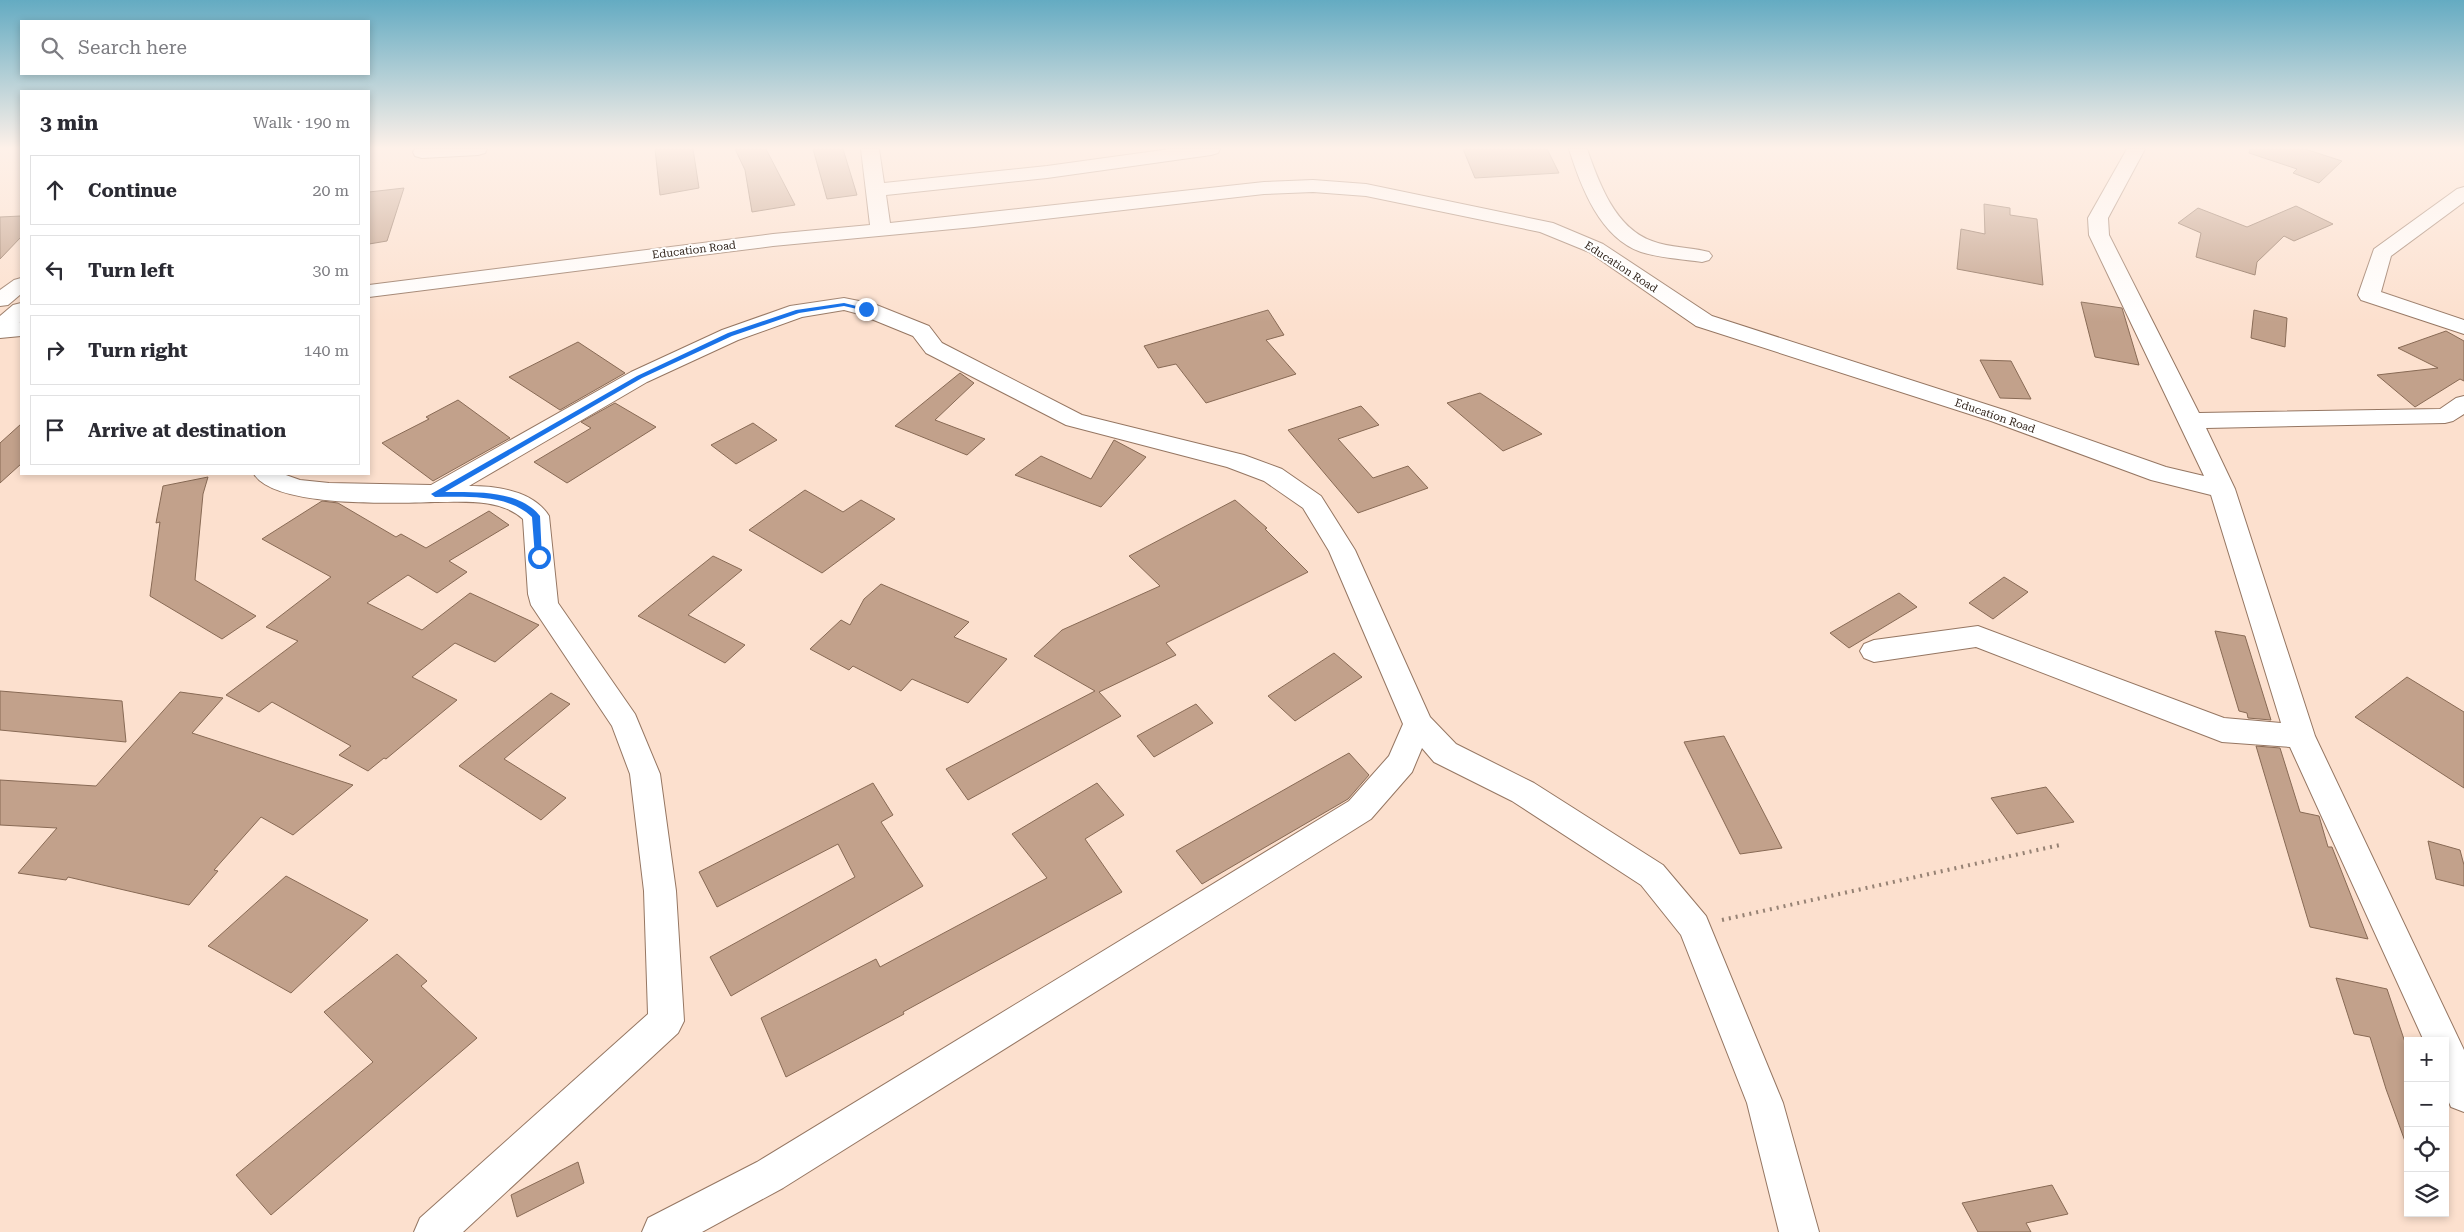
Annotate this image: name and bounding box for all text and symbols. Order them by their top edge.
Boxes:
search box [20,20,370,75]
icon: search [38,34,66,62]
text: Search here [78,36,187,59]
text: 3 min [40,111,98,135]
text: Walk · 190 m [253,113,350,132]
icon: ahead [41,176,69,204]
text: Continue [88,179,177,202]
text: 20 m [312,181,349,200]
street label: Education Road [651,238,737,262]
street label: Education Road [1582,239,1660,295]
icon: left [41,256,69,284]
text: Turn left [88,259,174,282]
text: 30 m [312,261,349,280]
route end [855,298,878,321]
icon: right [41,336,69,364]
text: Turn right [88,339,188,362]
text: 140 m [303,341,349,360]
street label: Education Road [1953,396,2037,436]
icon: arrive [41,416,69,444]
text: Arrive at destination [88,419,286,442]
route start [528,546,551,569]
map controls [2404,1037,2449,1217]
button: + [2404,1037,2449,1082]
button: − [2404,1082,2449,1127]
button: locate [2404,1127,2449,1172]
button: layers [2404,1172,2449,1217]

